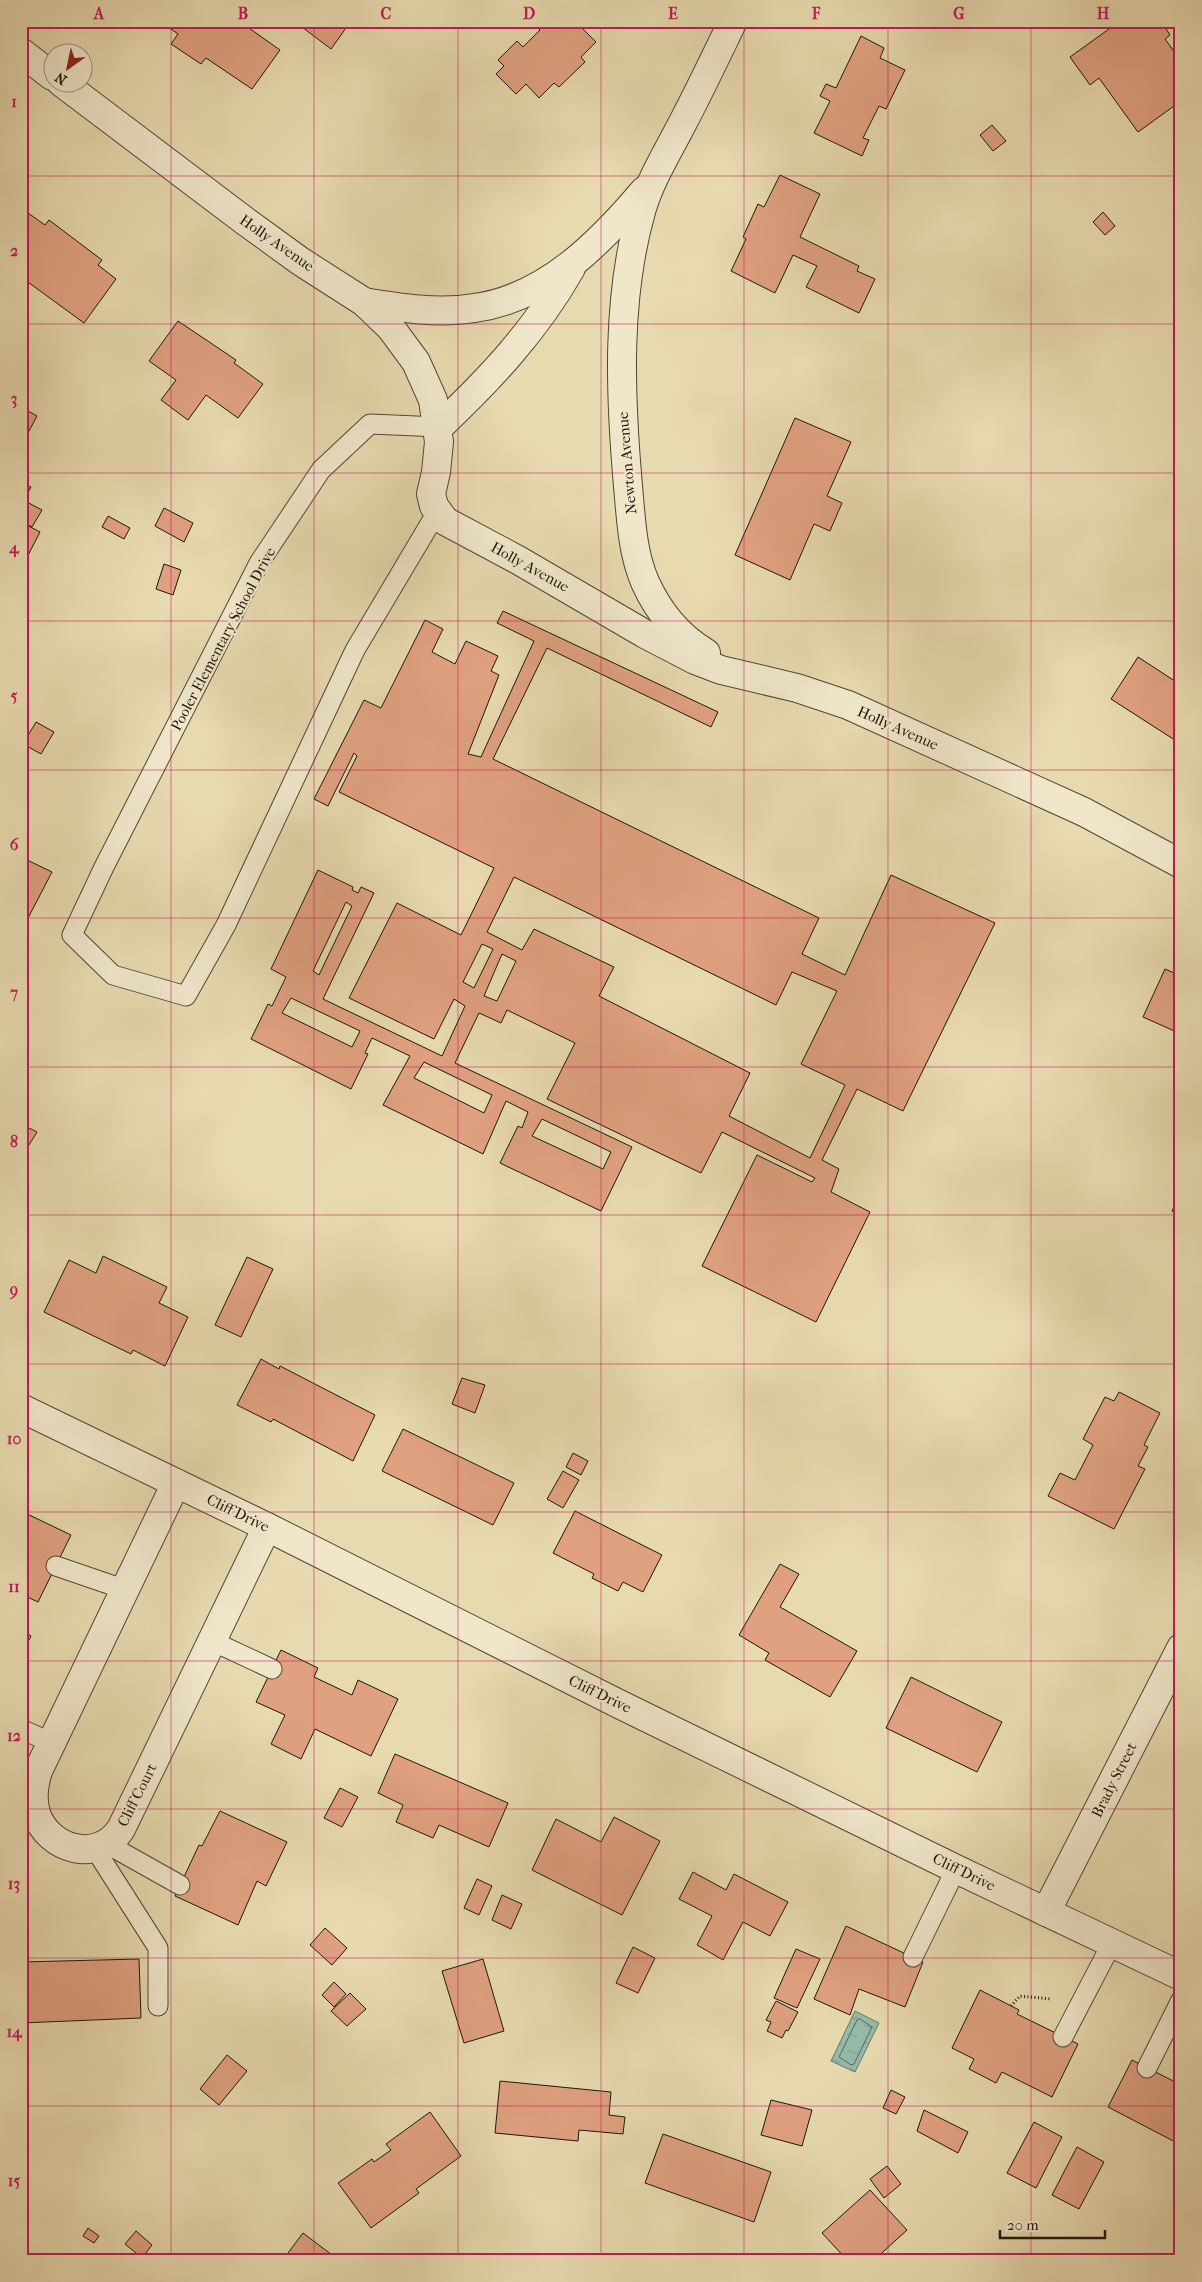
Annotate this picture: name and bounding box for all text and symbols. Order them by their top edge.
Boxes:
text: A [93,4,105,23]
text: B [238,4,248,23]
text: C [381,4,392,23]
text: D [523,4,535,23]
text: E [668,4,678,23]
text: F [811,4,821,23]
text: G [953,4,965,23]
text: H [1097,4,1110,23]
north arrow [42,42,92,92]
text: N [52,68,70,89]
text: 1 [11,92,17,111]
street label: Holly Avenue [236,211,318,276]
text: 2 [10,241,18,260]
text: 3 [11,389,17,409]
street label: Newton Avenue [614,410,640,515]
text: 4 [8,538,20,558]
street label: Holly Avenue [488,538,573,596]
street label: Pooler Elementary School Drive [167,544,279,734]
text: 5 [11,686,18,705]
street label: Holly Avenue [855,702,942,754]
text: 6 [10,835,19,854]
text: 7 [9,983,18,1002]
text: 8 [10,1132,18,1151]
text: 9 [9,1280,18,1300]
text: 10 [7,1429,21,1448]
street label: Cliff Drive [204,1490,273,1536]
text: 11 [8,1577,20,1596]
street label: Cliff Drive [566,1671,635,1717]
text: 12 [7,1726,21,1745]
street label: Brady Street [1087,1739,1141,1821]
street label: Cliff Court [113,1760,161,1830]
street label: Cliff Drive [930,1849,999,1895]
text: 13 [8,1874,20,1894]
text: 14 [6,2022,23,2042]
text: 15 [8,2171,20,2190]
scale bar [1000,2207,1104,2239]
text: 20 m [1007,2216,1039,2234]

